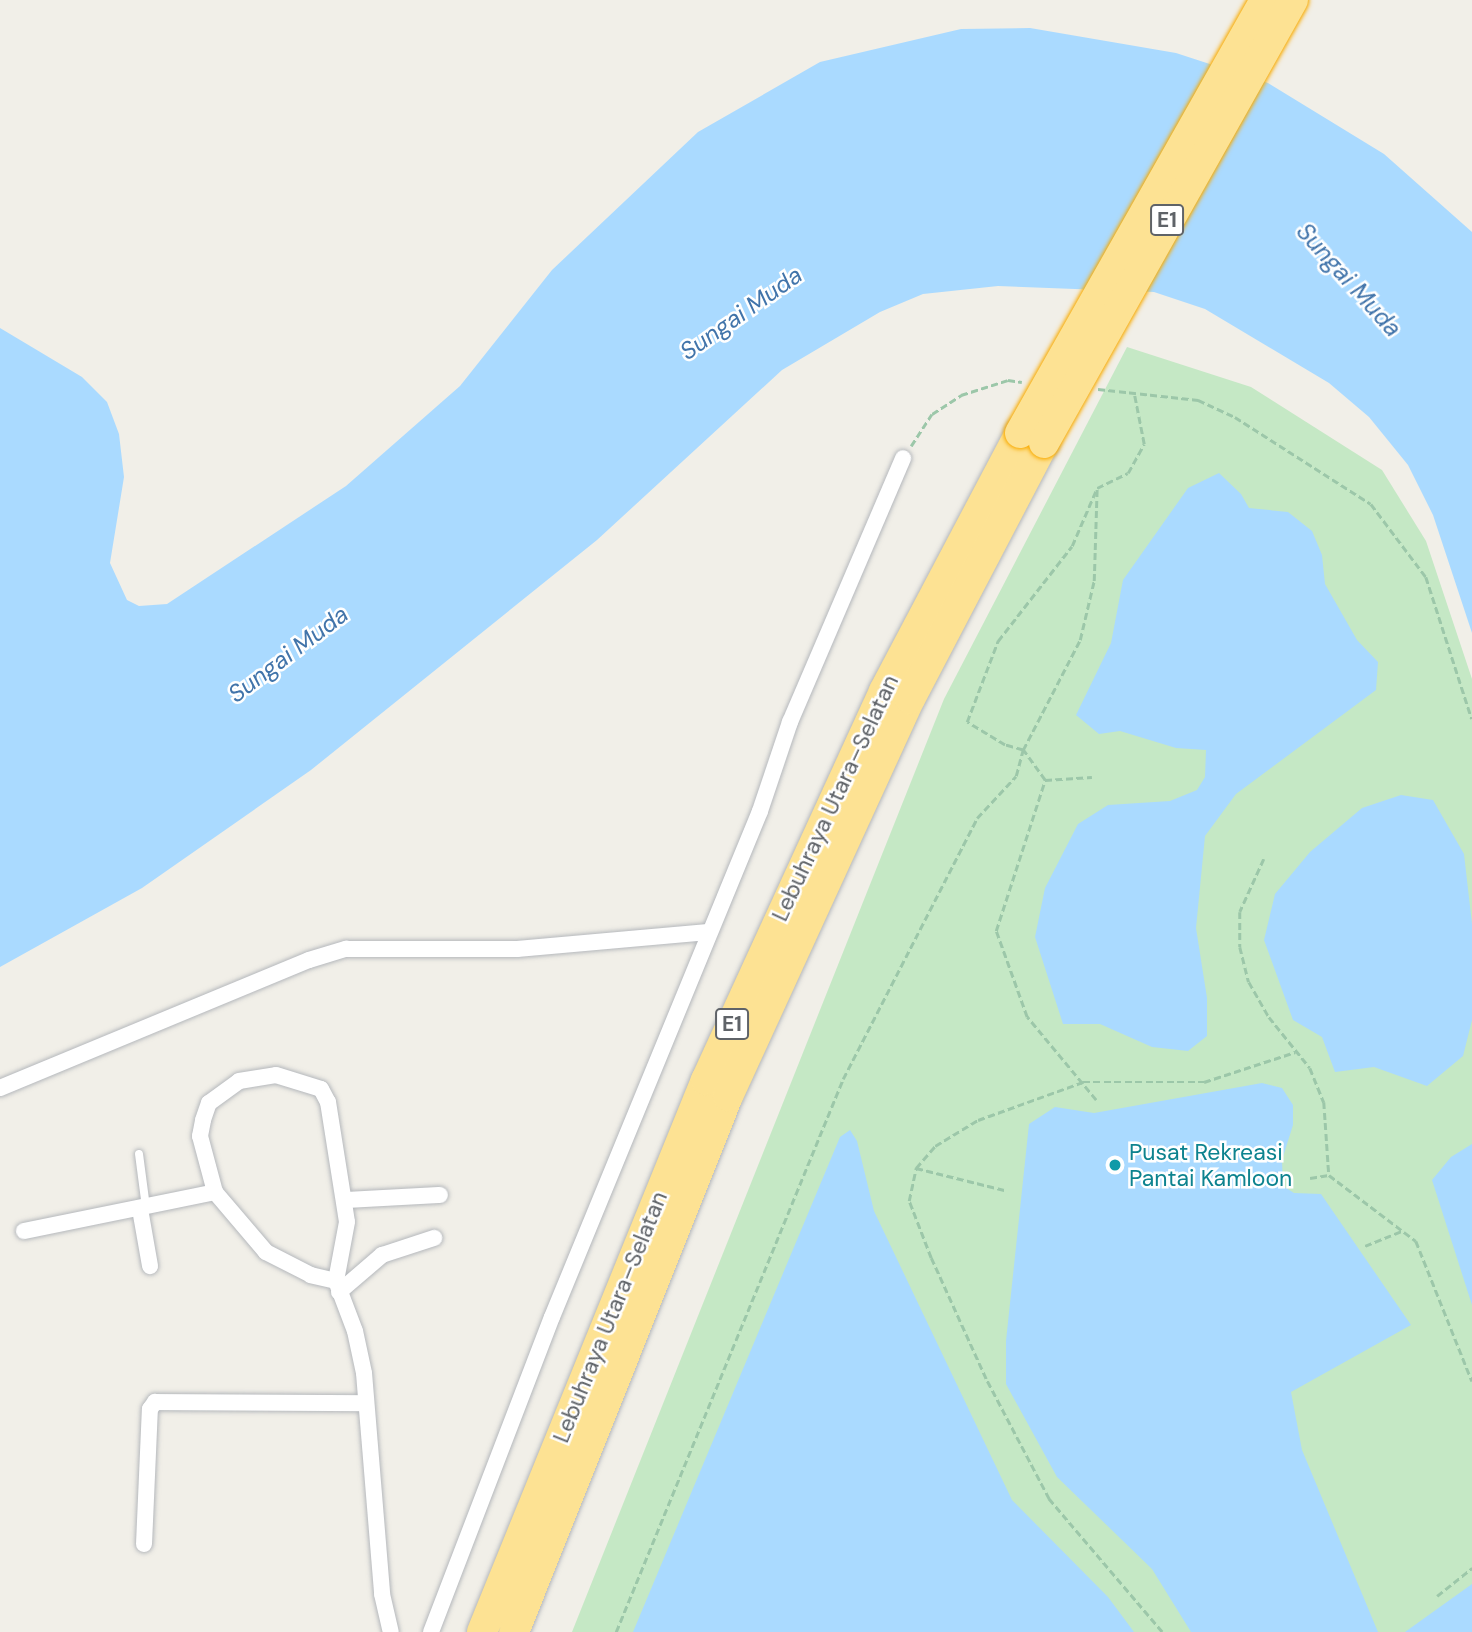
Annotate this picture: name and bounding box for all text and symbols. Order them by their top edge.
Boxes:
road number: E1 [1150,202,1184,238]
water label: Sungai Muda [1291,217,1407,343]
water label: Sungai Muda [674,260,808,366]
water label: Sungai Muda [222,600,354,708]
street label: Lebuhraya Utara–Selatan [766,671,904,925]
road number: E1 [714,1006,750,1042]
place label: Pusat Rekreasi Pantai Kamloon [1129,1138,1292,1192]
marker: Pusat Rekreasi Pantai Kamloon [1107,1157,1123,1173]
street label: Lebuhraya Utara–Selatan [547,1187,673,1447]

